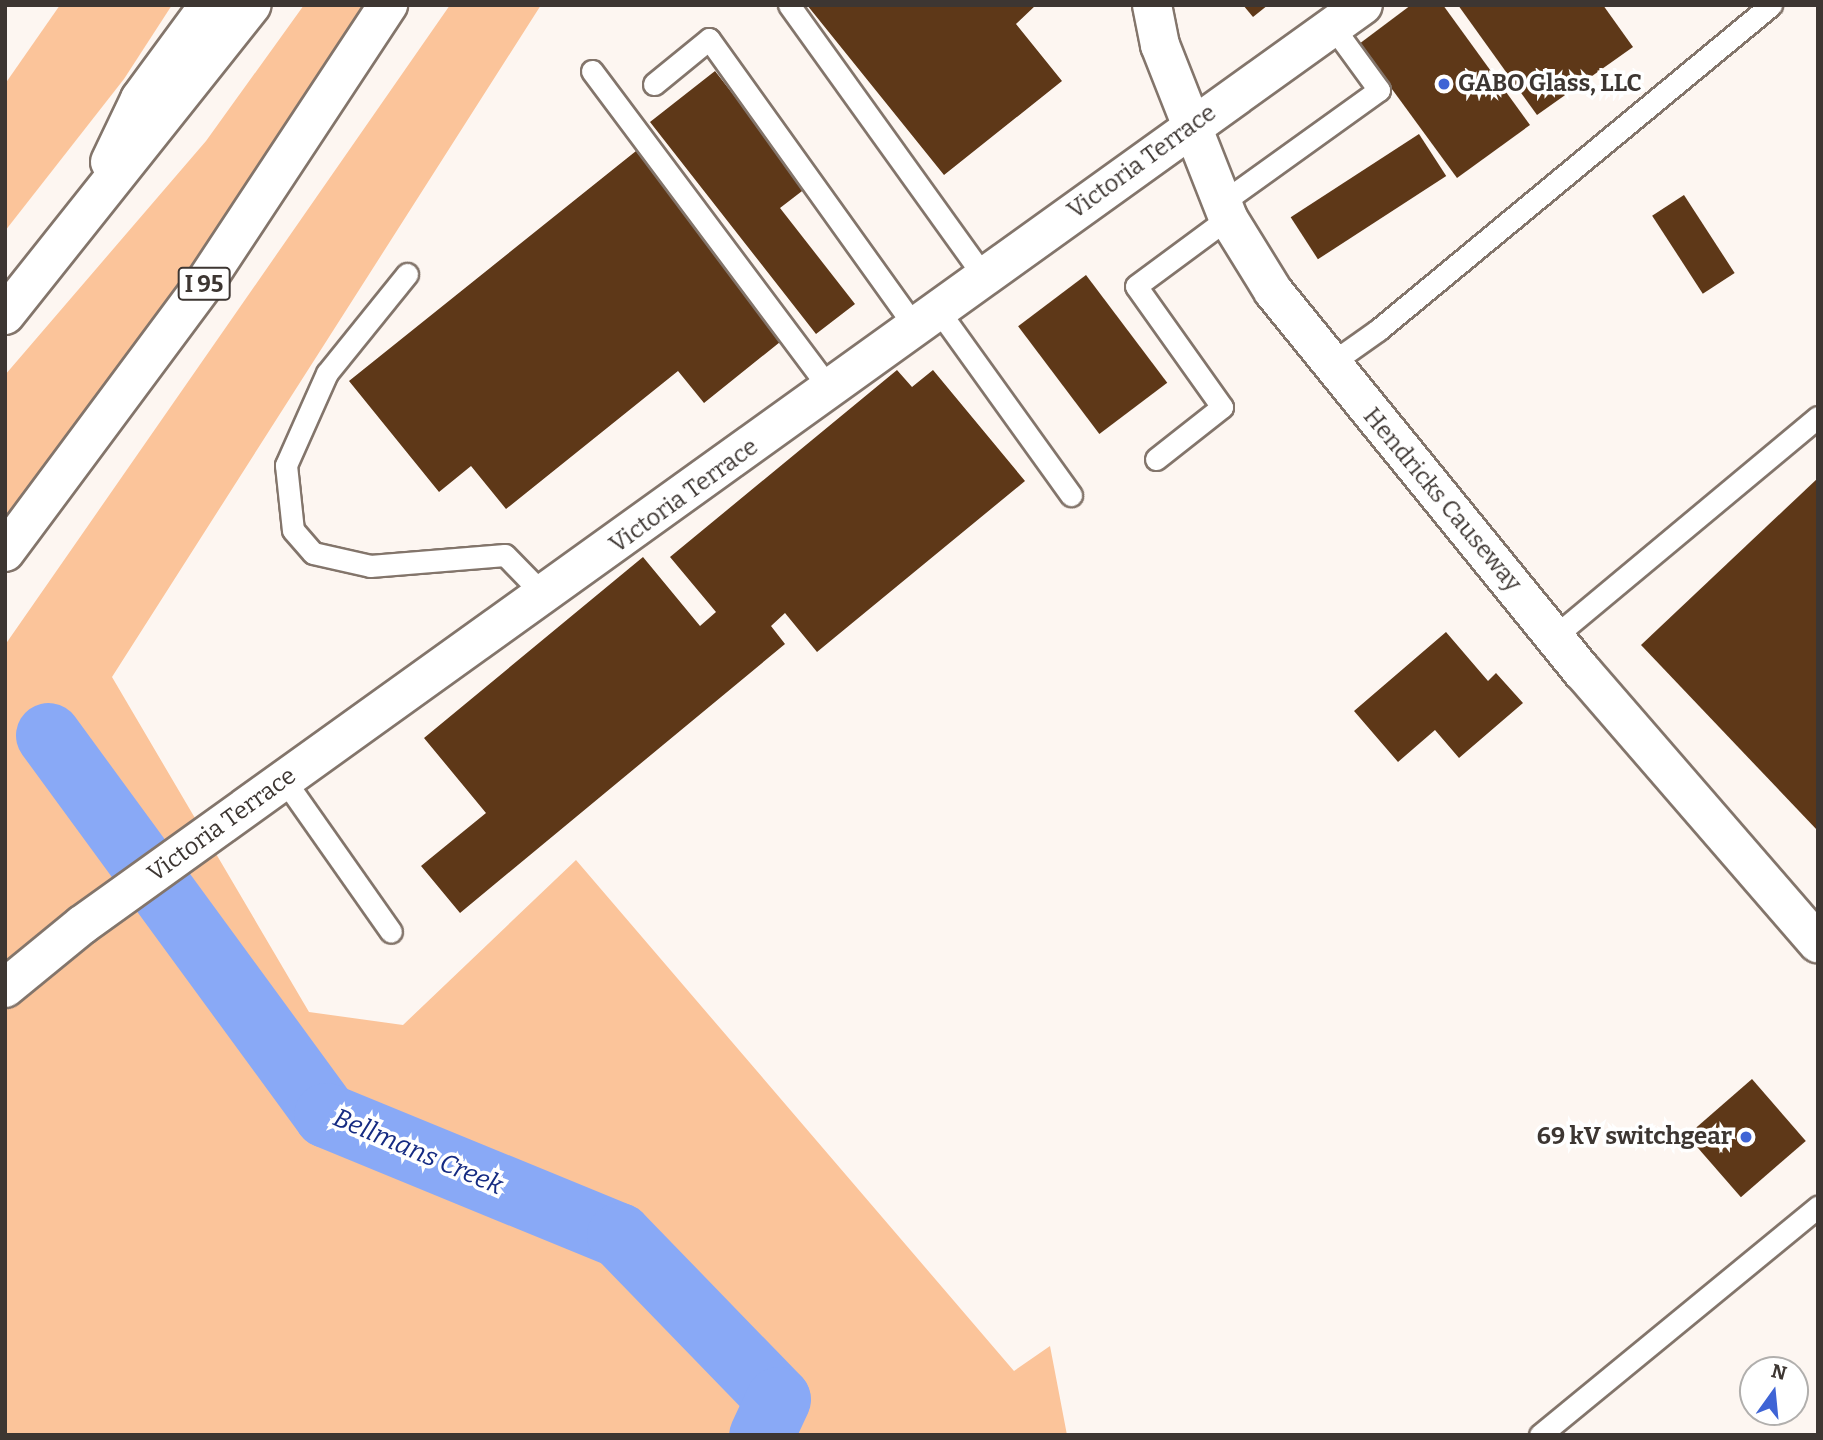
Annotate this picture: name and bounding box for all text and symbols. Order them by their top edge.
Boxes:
place label: GABO Glass, LLC [1458,70,1642,98]
marker: GABO Glass, LLC [1436,76,1452,92]
street label: Victoria Terrace [1062,99,1222,225]
road number: I 95 [176,264,232,304]
street label: Hendricks Causeway [1357,402,1527,598]
street label: Victoria Terrace [604,433,764,559]
street label: Victoria Terrace [142,762,302,888]
water label: Bellmans Creek [329,1102,507,1202]
place label: 69 kV switchgear [1537,1123,1732,1151]
marker: 69 kV switchgear [1738,1129,1754,1145]
north arrow [1739,1356,1809,1426]
text: N [1769,1359,1789,1385]

